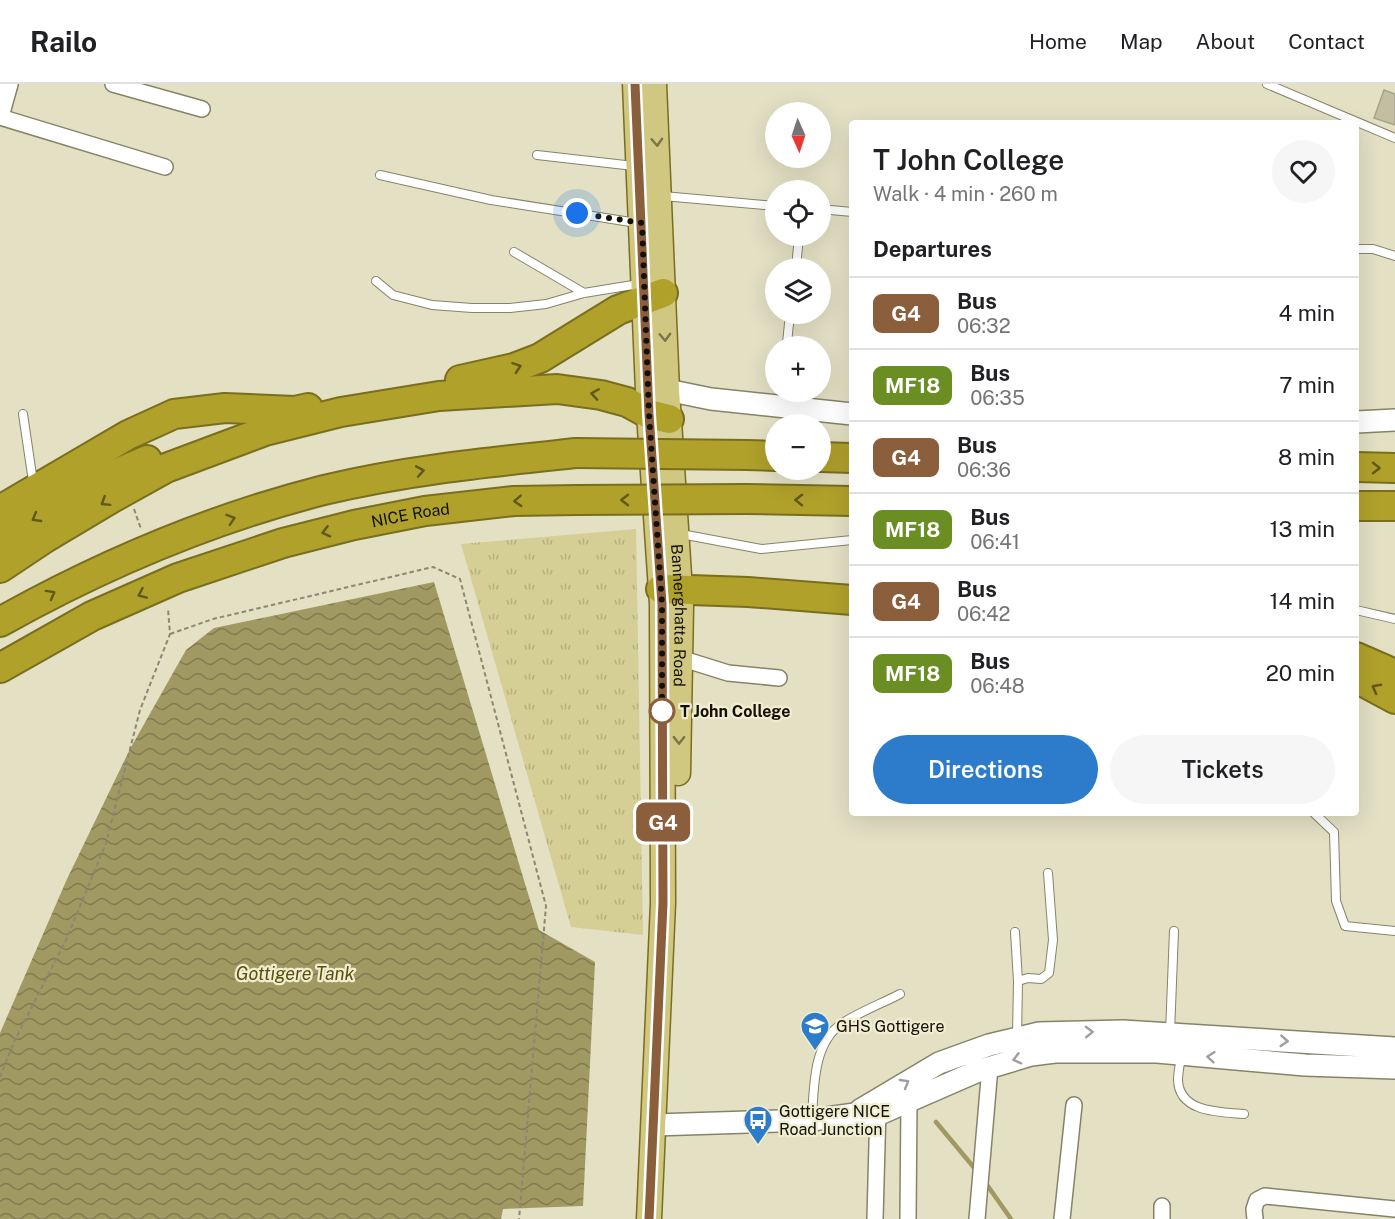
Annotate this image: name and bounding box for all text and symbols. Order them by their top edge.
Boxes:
text: Railo [30,25,97,58]
text: Home [1029,29,1087,54]
text: Map [1120,29,1163,54]
text: About [1196,29,1255,54]
text: Contact [1288,29,1365,54]
north arrow [765,102,831,168]
map controls [765,102,831,480]
one-way arrow [651,138,664,147]
button: heart [1272,140,1335,203]
text: T John College [873,143,1064,176]
button: locate [765,180,831,246]
text: Walk · 4 min · 260 m [873,182,1058,206]
your location [562,198,592,228]
text: Departures [873,236,992,262]
button: layers [765,258,831,324]
text: Bus [957,288,997,314]
text: 4 min [1279,300,1335,326]
text: G4 [891,301,921,326]
text: 06:32 [957,314,1011,338]
one-way arrow [659,333,672,342]
button: + [765,336,831,402]
text: Bus [970,360,1010,386]
one-way arrow [511,361,522,374]
text: 7 min [1279,372,1335,398]
text: MF18 [885,373,940,398]
text: 06:35 [970,386,1025,410]
one-way arrow [590,388,600,401]
button: − [765,414,831,480]
text: Bus [957,432,997,458]
text: 8 min [1278,444,1335,470]
text: G4 [891,445,921,470]
text: 06:36 [957,458,1011,482]
one-way arrow [1371,461,1380,474]
one-way arrow [414,465,424,478]
one-way arrow [620,494,629,506]
one-way arrow [795,494,804,506]
one-way arrow [101,495,111,507]
one-way arrow [514,495,523,508]
street label: NICE Road [370,499,451,531]
text: Bus [970,504,1010,530]
one-way arrow [32,511,42,523]
one-way arrow [225,513,236,526]
text: 13 min [1270,516,1335,542]
text: MF18 [885,517,940,542]
one-way arrow [321,524,331,537]
text: 06:41 [970,530,1020,554]
street label: Bannerghatta Road [667,543,691,687]
text: Bus [957,576,997,602]
one-way arrow [137,587,148,599]
text: 14 min [1270,588,1335,614]
text: G4 [891,589,921,614]
one-way arrow [45,590,55,601]
text: 06:42 [957,602,1010,626]
text: Bus [970,648,1010,674]
text: 20 min [1266,660,1335,686]
text: MF18 [885,661,940,686]
text: 06:48 [970,674,1025,698]
one-way arrow [1372,684,1382,695]
marker: T John College [649,698,675,724]
place label: T John College [680,702,790,721]
one-way arrow [673,735,685,744]
button: Directions [873,735,1098,804]
button: Tickets [1110,735,1335,804]
line badge: G4 [636,802,690,842]
text: G4 [648,810,678,835]
water label: Gottigere Tank [236,963,355,984]
school or university icon: GHS Gottigere [799,1010,831,1052]
place label: GHS Gottigere [836,1017,945,1036]
one-way arrow [1085,1025,1094,1038]
one-way arrow [1280,1035,1289,1048]
one-way arrow [1206,1051,1215,1064]
one-way arrow [1012,1052,1023,1064]
one-way arrow [898,1079,909,1091]
place label: Gottigere NICE Road Junction [779,1102,890,1139]
bus stop icon: Gottigere NICE Road Junction [742,1104,774,1146]

